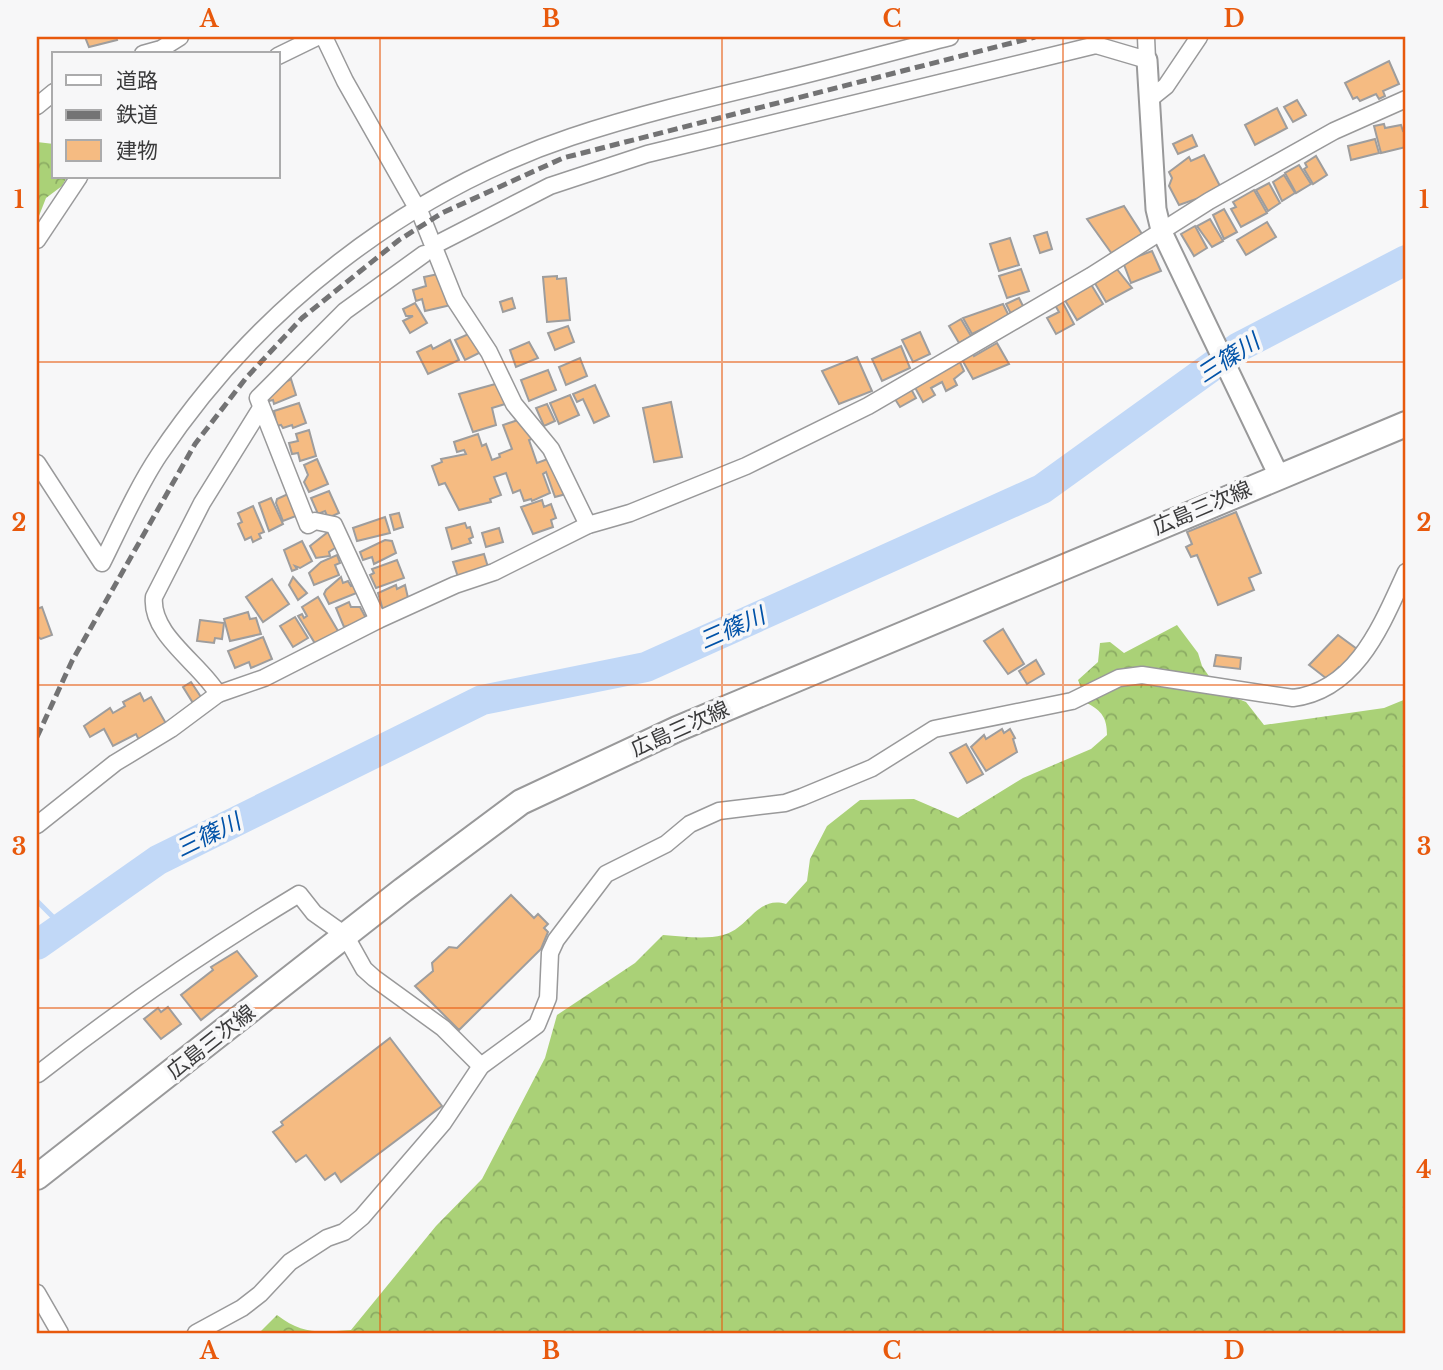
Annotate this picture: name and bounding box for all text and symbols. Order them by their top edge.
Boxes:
text: A [199,5,220,33]
text: B [542,5,560,33]
text: C [883,5,901,33]
text: D [1223,5,1245,33]
legend [52,52,280,178]
text: 道路 [116,68,158,94]
text: 鉄道 [116,102,158,128]
text: 建物 [116,138,158,164]
text: 1 [14,186,24,214]
text: 1 [1419,186,1429,214]
water label: 三篠川 [1191,326,1267,389]
street label: 広島三次線 [1149,476,1255,540]
text: 2 [12,509,26,537]
text: 2 [1417,509,1431,537]
water label: 三篠川 [695,600,772,655]
street label: 広島三次線 [627,696,733,762]
water label: 三篠川 [171,806,248,863]
text: 3 [12,833,26,861]
text: 3 [1417,833,1431,861]
street label: 広島三次線 [162,999,260,1085]
text: 4 [11,1156,27,1184]
text: 4 [1416,1156,1432,1184]
text: A [199,1337,220,1365]
text: B [542,1337,560,1365]
text: C [883,1337,901,1365]
text: D [1223,1337,1245,1365]

